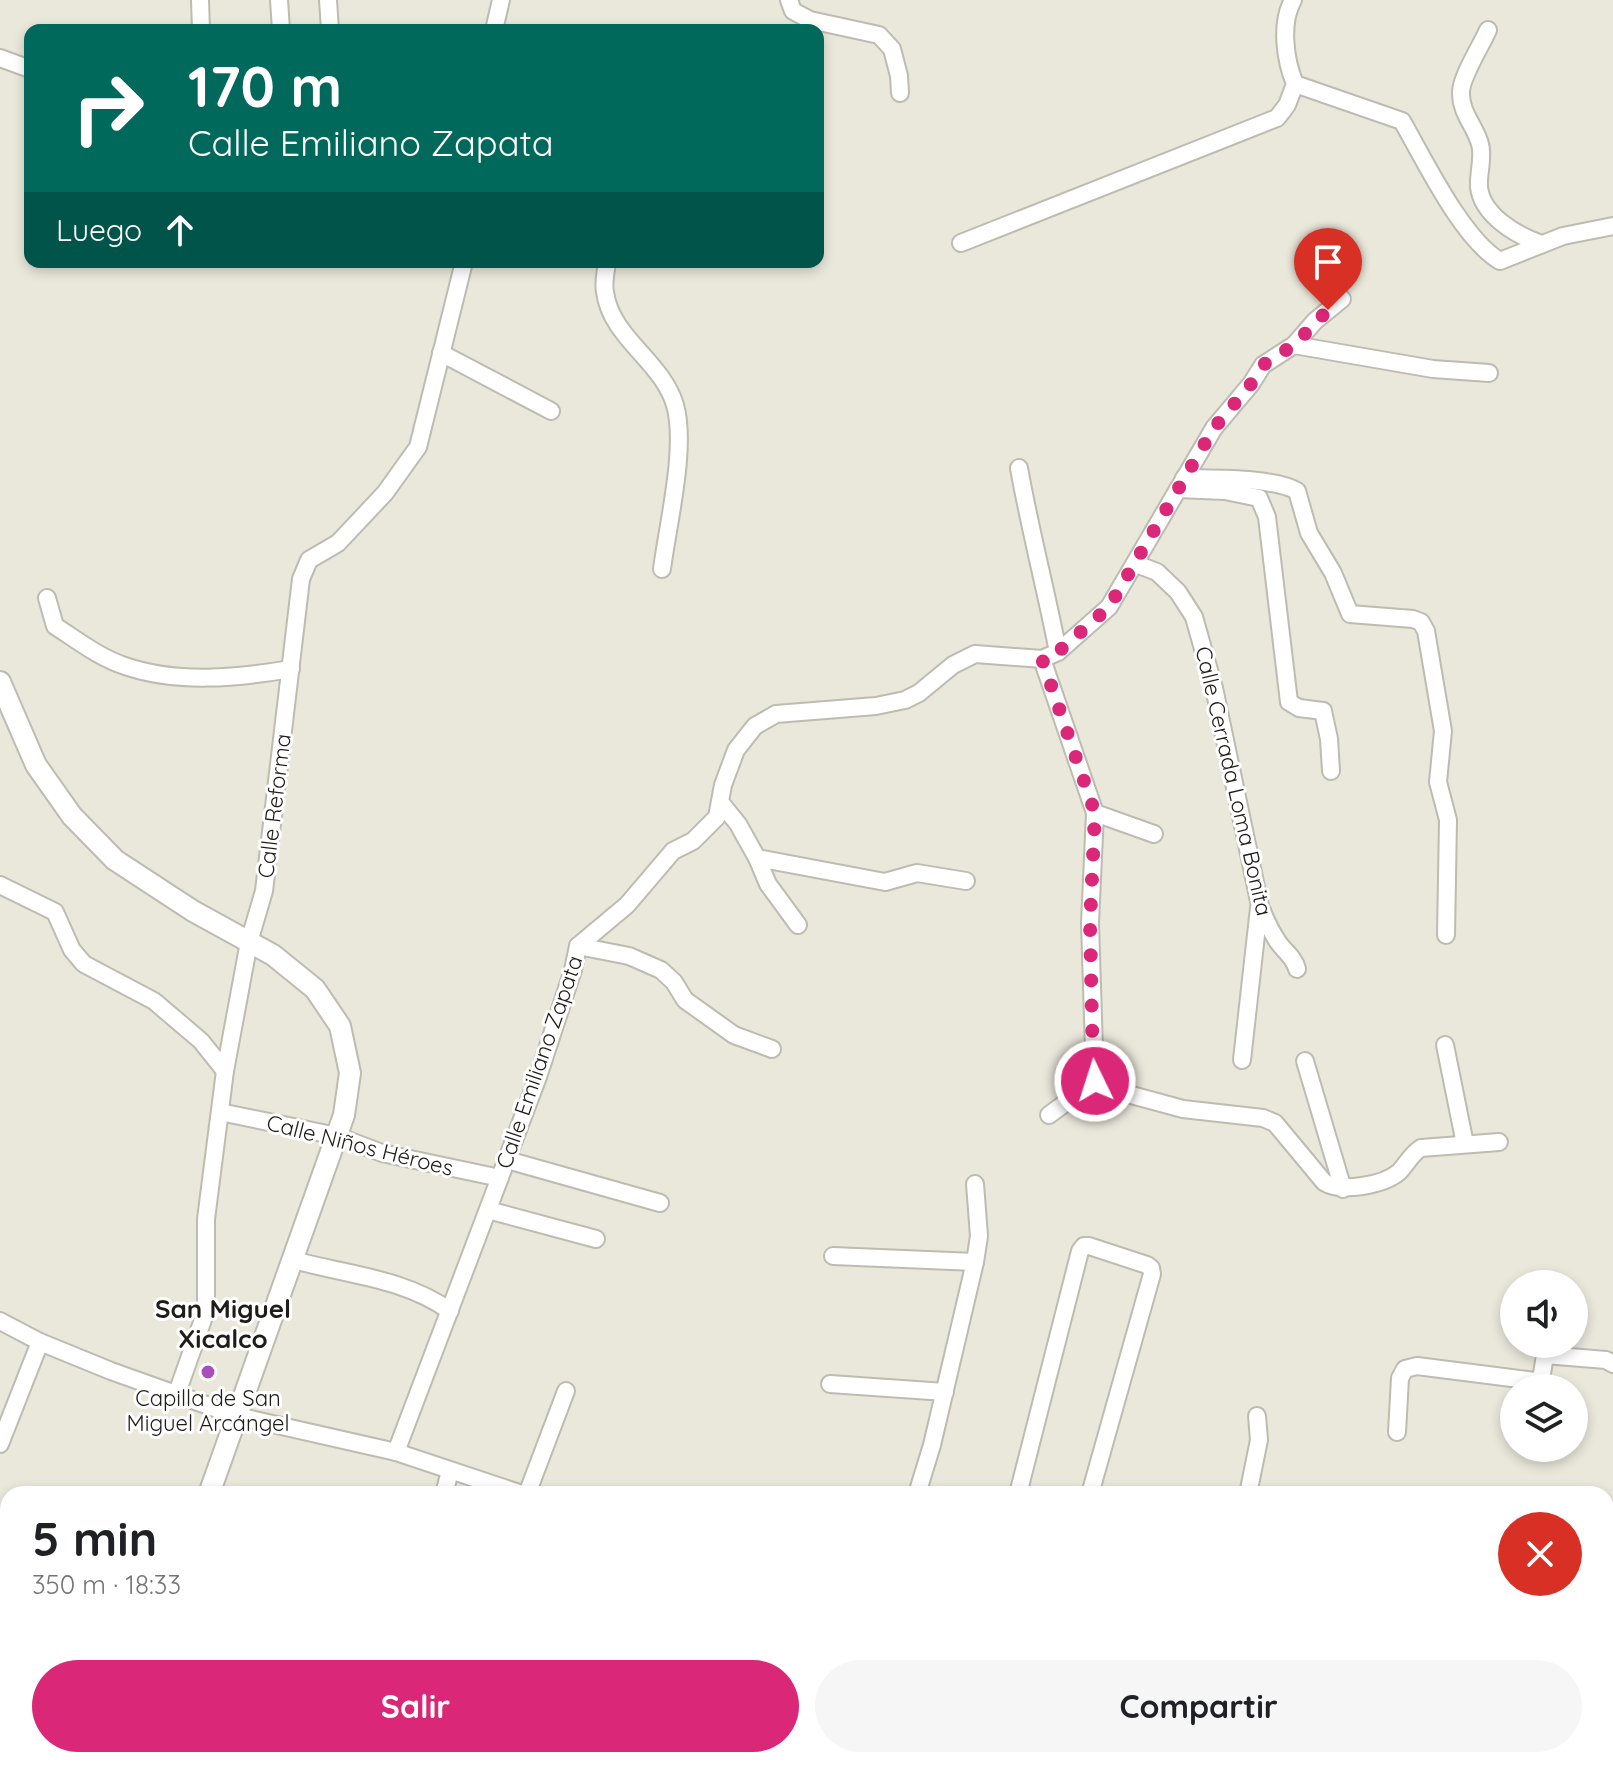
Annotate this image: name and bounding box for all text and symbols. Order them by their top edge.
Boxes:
text: 170 m [188,51,342,121]
icon: right [56,56,160,160]
text: Calle Emiliano Zapata [188,120,554,165]
icon: ahead [158,208,202,252]
text: Luego [56,211,142,249]
pin [1294,228,1362,310]
icon: arrive [1306,240,1350,284]
street label: Calle Cerrada Loma Bonita [1189,644,1279,918]
street label: Calle Reforma [251,732,297,880]
street label: Calle Emiliano Zapata [489,952,589,1172]
position arrow [1053,1039,1137,1123]
street label: Calle Niños Héroes [264,1108,456,1182]
map controls [1500,1270,1588,1462]
button: sound [1500,1270,1588,1358]
district label: San Miguel Xicalco [155,1292,291,1355]
marker: Capilla de San Miguel Arcángel [199,1363,217,1381]
button: layers [1500,1374,1588,1462]
place label: Capilla de San Miguel Arcángel [127,1384,289,1437]
text: 5 min [32,1508,157,1568]
button: close [1498,1512,1582,1596]
text: 350 m · 18:33 [32,1568,181,1601]
button: Salir [32,1660,799,1752]
button: Compartir [815,1660,1582,1752]

